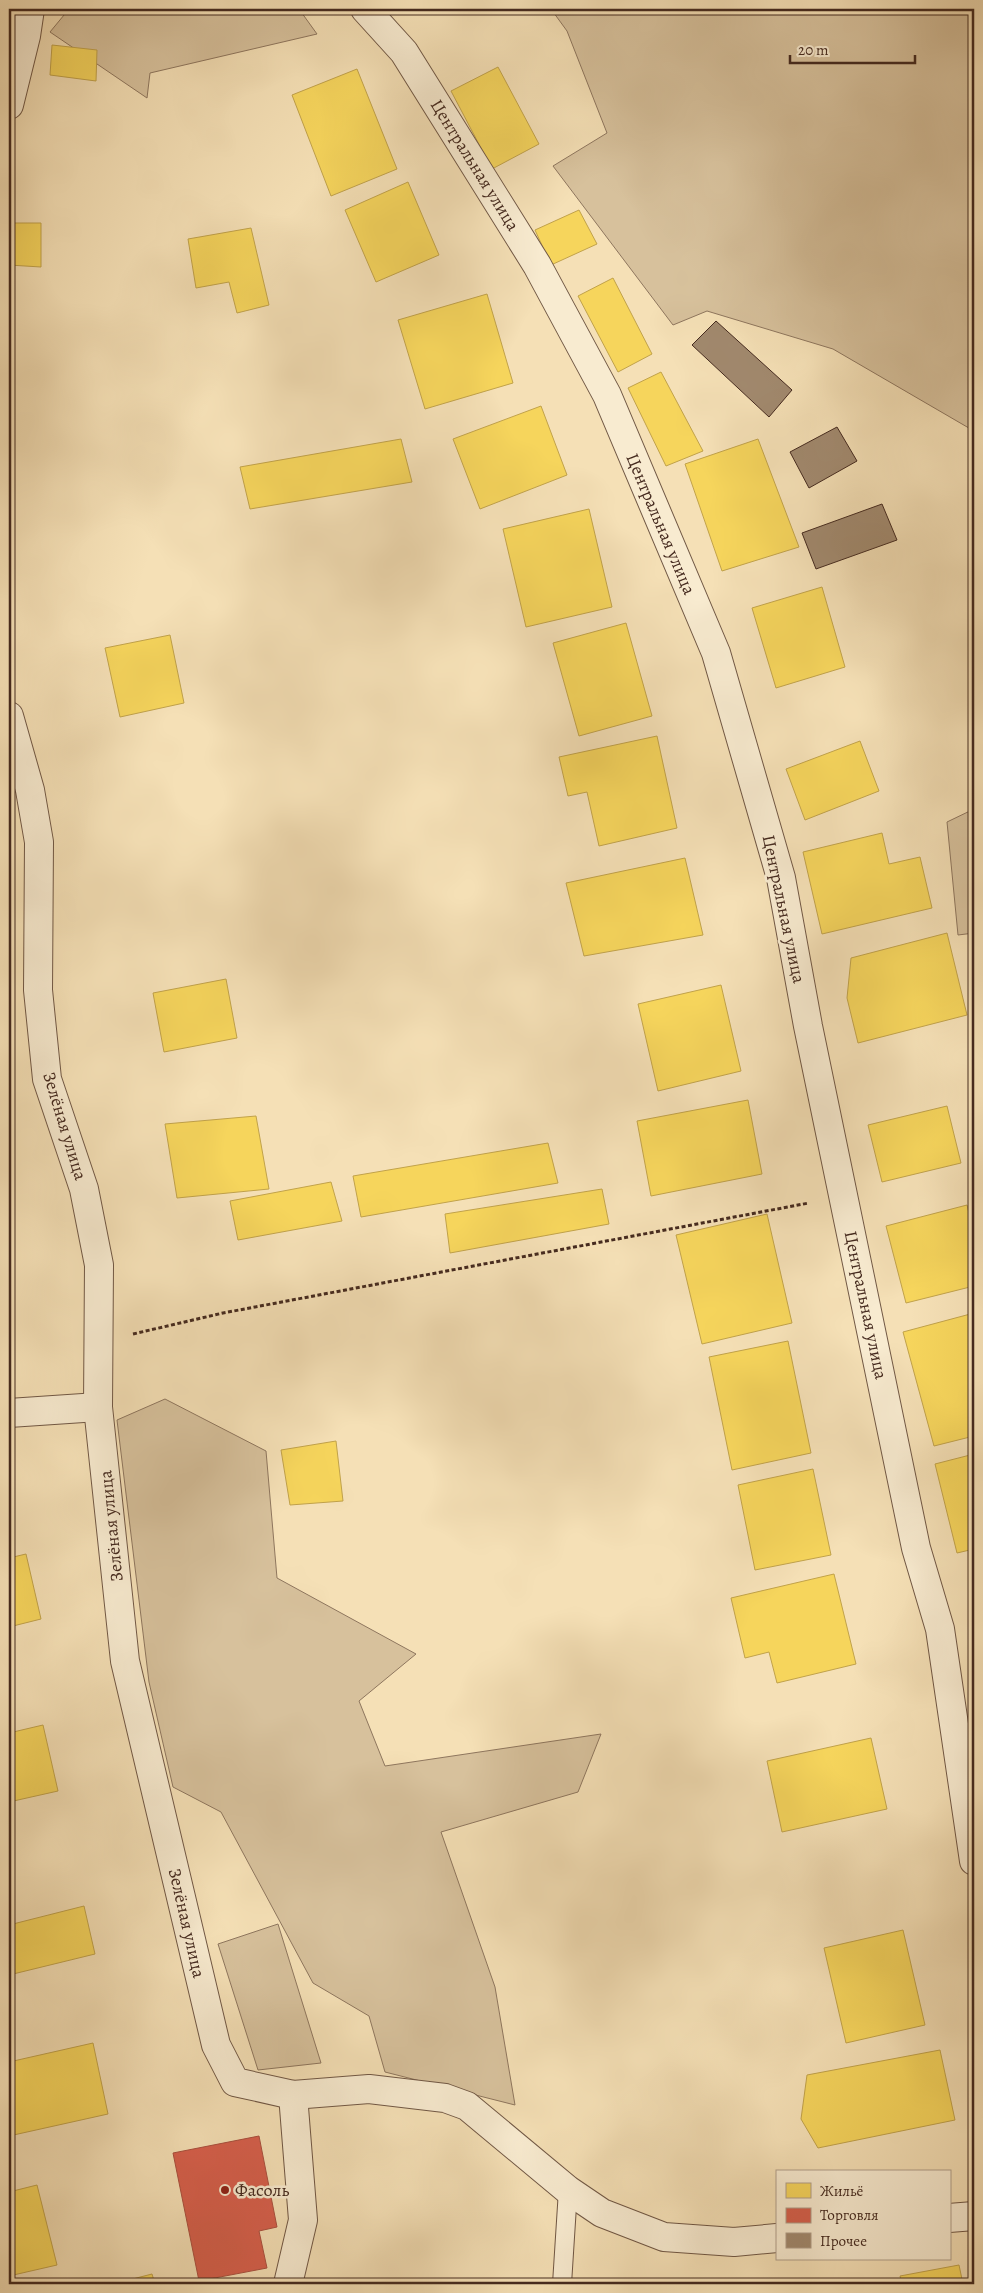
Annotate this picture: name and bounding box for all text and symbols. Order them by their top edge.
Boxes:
scale bar [790,32,916,64]
text: 20 m [798,40,829,60]
street label: Центральная улица [425,95,526,236]
street label: Центральная улица [620,450,702,599]
street label: Центральная улица [757,833,812,986]
street label: Зелёная улица [37,1069,93,1184]
street label: Центральная улица [839,1229,894,1382]
street label: Зелёная улица [93,1469,129,1583]
street label: Зелёная улица [163,1866,211,1981]
legend [776,2170,950,2260]
place label: Фасоль [235,2178,290,2202]
text: Жильё [820,2181,863,2201]
marker: Фасоль [219,2184,231,2196]
text: Торговля [820,2205,878,2225]
text: Прочее [820,2231,867,2251]

